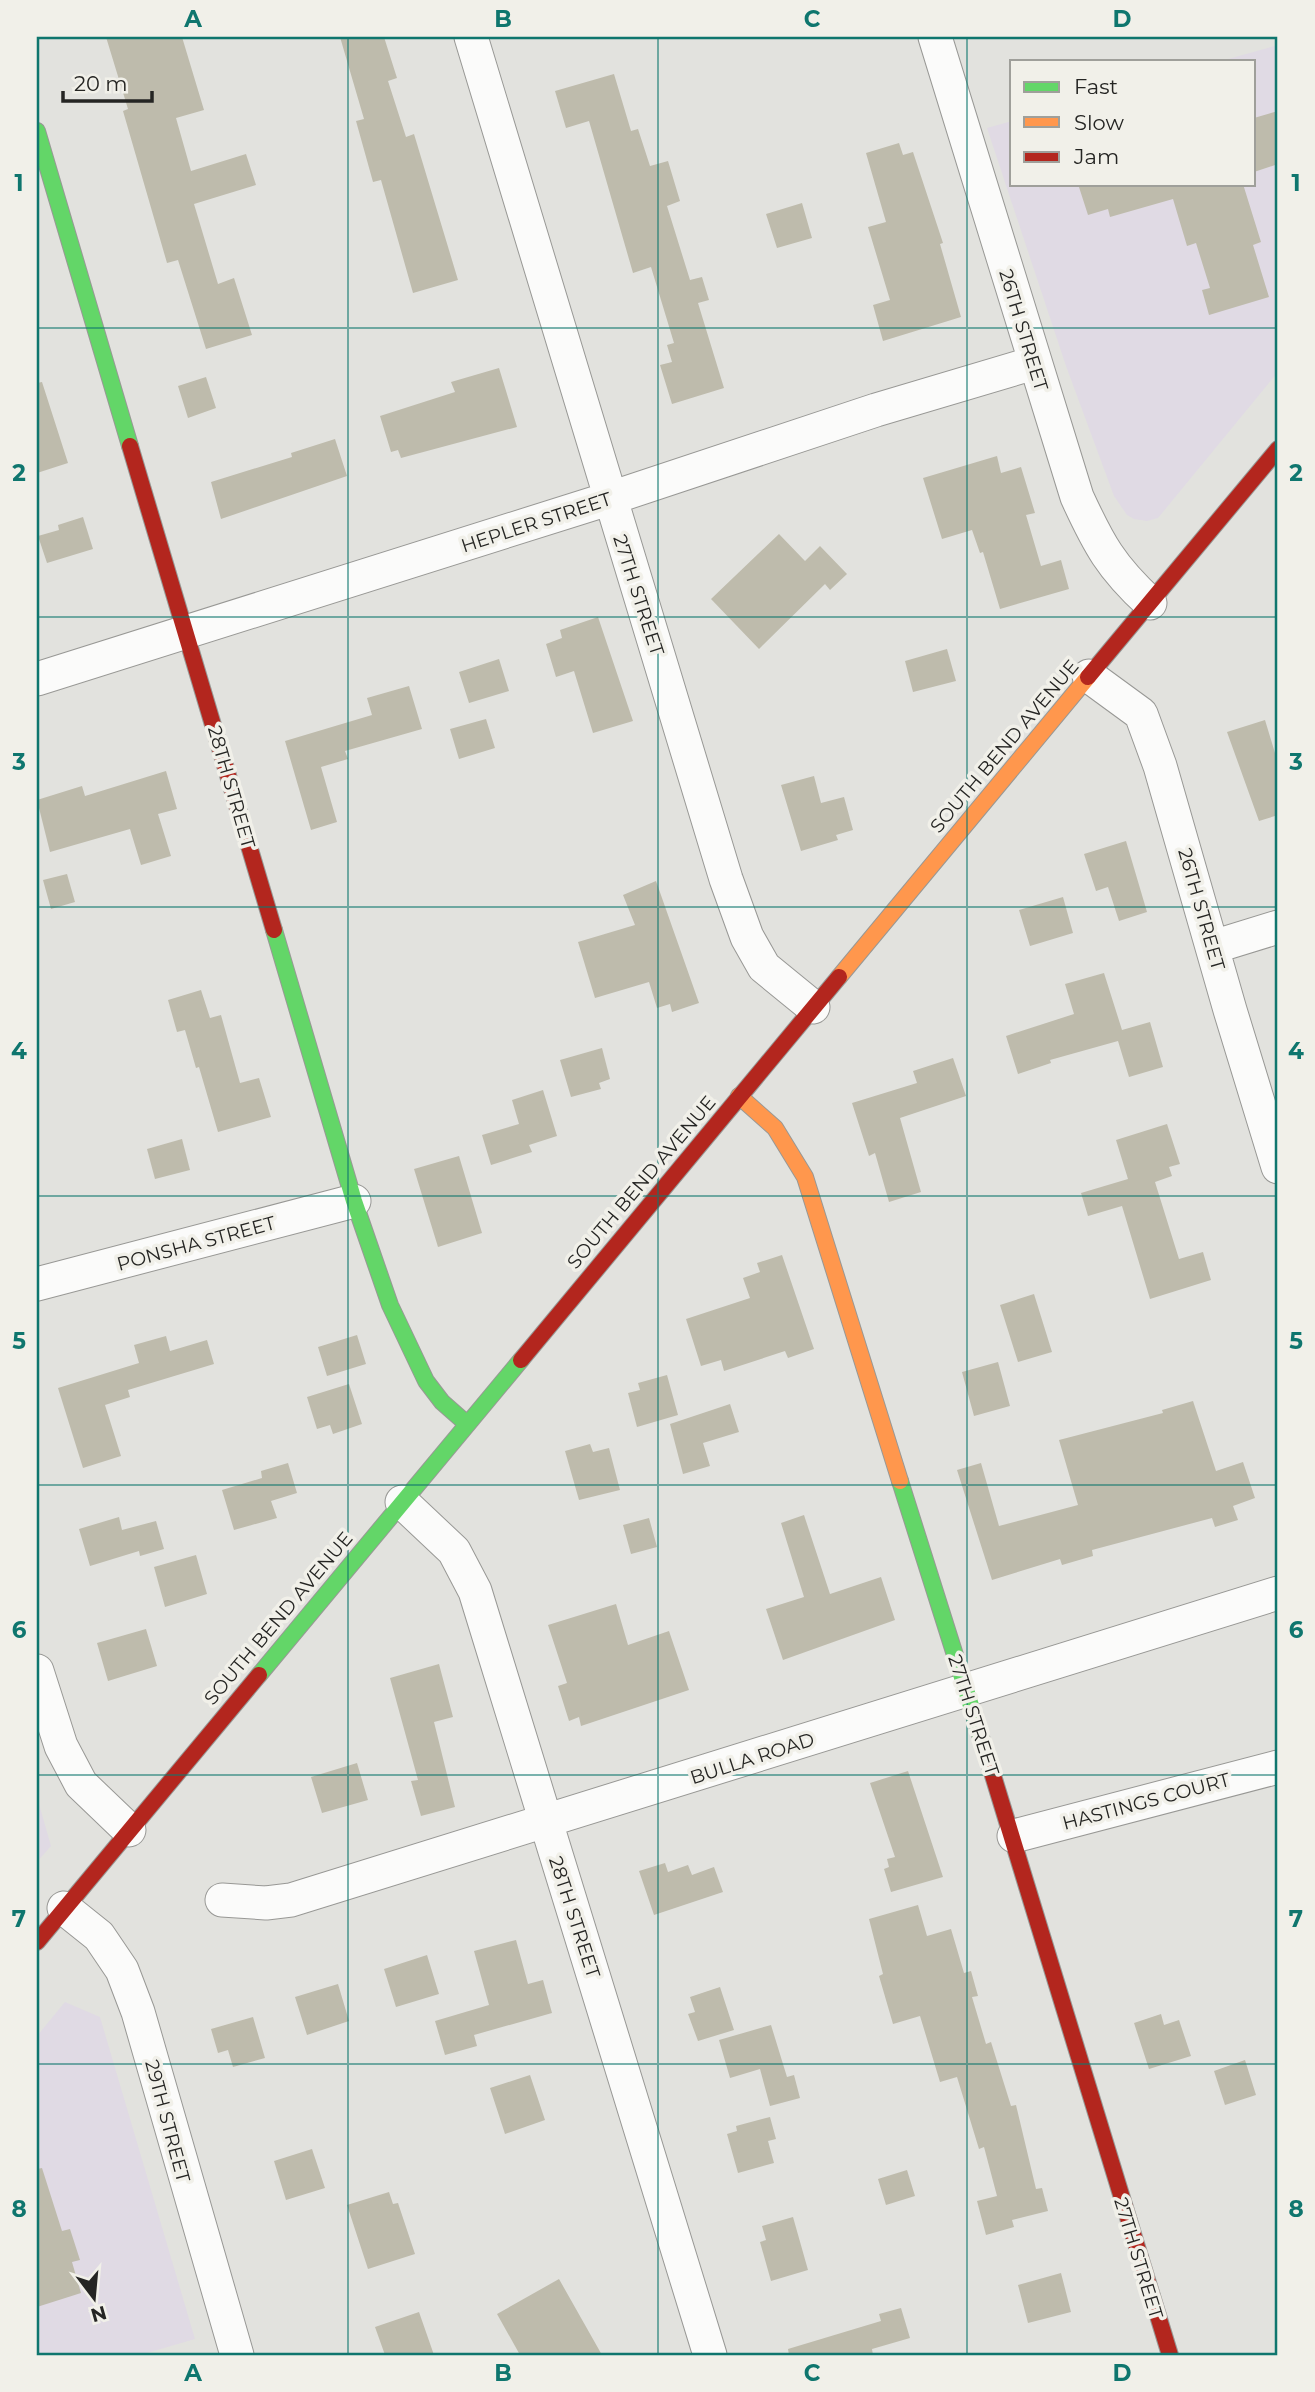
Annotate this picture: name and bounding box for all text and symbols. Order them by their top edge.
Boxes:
text: A [183,5,202,33]
text: B [494,5,512,33]
text: C [804,5,821,33]
text: D [1113,5,1132,33]
scale bar [63,60,152,104]
legend [1010,60,1256,186]
text: 20 m [74,71,128,96]
text: Fast [1074,74,1118,99]
text: Slow [1074,110,1124,135]
text: Jam [1073,144,1119,169]
text: 1 [14,169,24,197]
text: 1 [1291,169,1301,197]
street label: 26TH STREET [994,267,1053,394]
text: 2 [12,459,26,487]
text: 2 [1289,459,1303,487]
street label: HEPLER STREET [458,487,614,558]
street label: 27TH STREET [608,532,669,659]
street label: SOUTH BEND AVENUE [925,655,1083,837]
street label: 28TH STREET [203,723,260,851]
text: 3 [11,748,26,776]
text: 3 [1288,748,1303,776]
street label: 26TH STREET [1173,845,1230,973]
text: 4 [11,1037,27,1065]
text: 4 [1288,1037,1304,1065]
street label: SOUTH BEND AVENUE [562,1091,720,1273]
street label: PONSHA STREET [114,1211,278,1276]
text: 5 [12,1327,26,1355]
text: 5 [1289,1327,1303,1355]
street label: SOUTH BEND AVENUE [199,1527,357,1709]
text: 6 [12,1616,27,1644]
text: 6 [1289,1616,1304,1644]
street label: 27TH STREET [943,1652,1004,1779]
street label: BULLA ROAD [687,1728,817,1789]
street label: HASTINGS COURT [1060,1768,1232,1835]
street label: 28TH STREET [544,1853,605,1981]
text: 7 [12,1905,26,1933]
text: 7 [1289,1905,1303,1933]
street label: 29TH STREET [140,2057,195,2185]
text: 8 [11,2195,27,2223]
street label: 27TH STREET [1109,2195,1168,2322]
text: 8 [1288,2195,1304,2223]
north arrow [60,2262,130,2332]
text: N [88,2301,109,2327]
text: A [183,2359,202,2387]
text: B [494,2359,512,2387]
text: C [804,2359,821,2387]
text: D [1113,2359,1132,2387]

